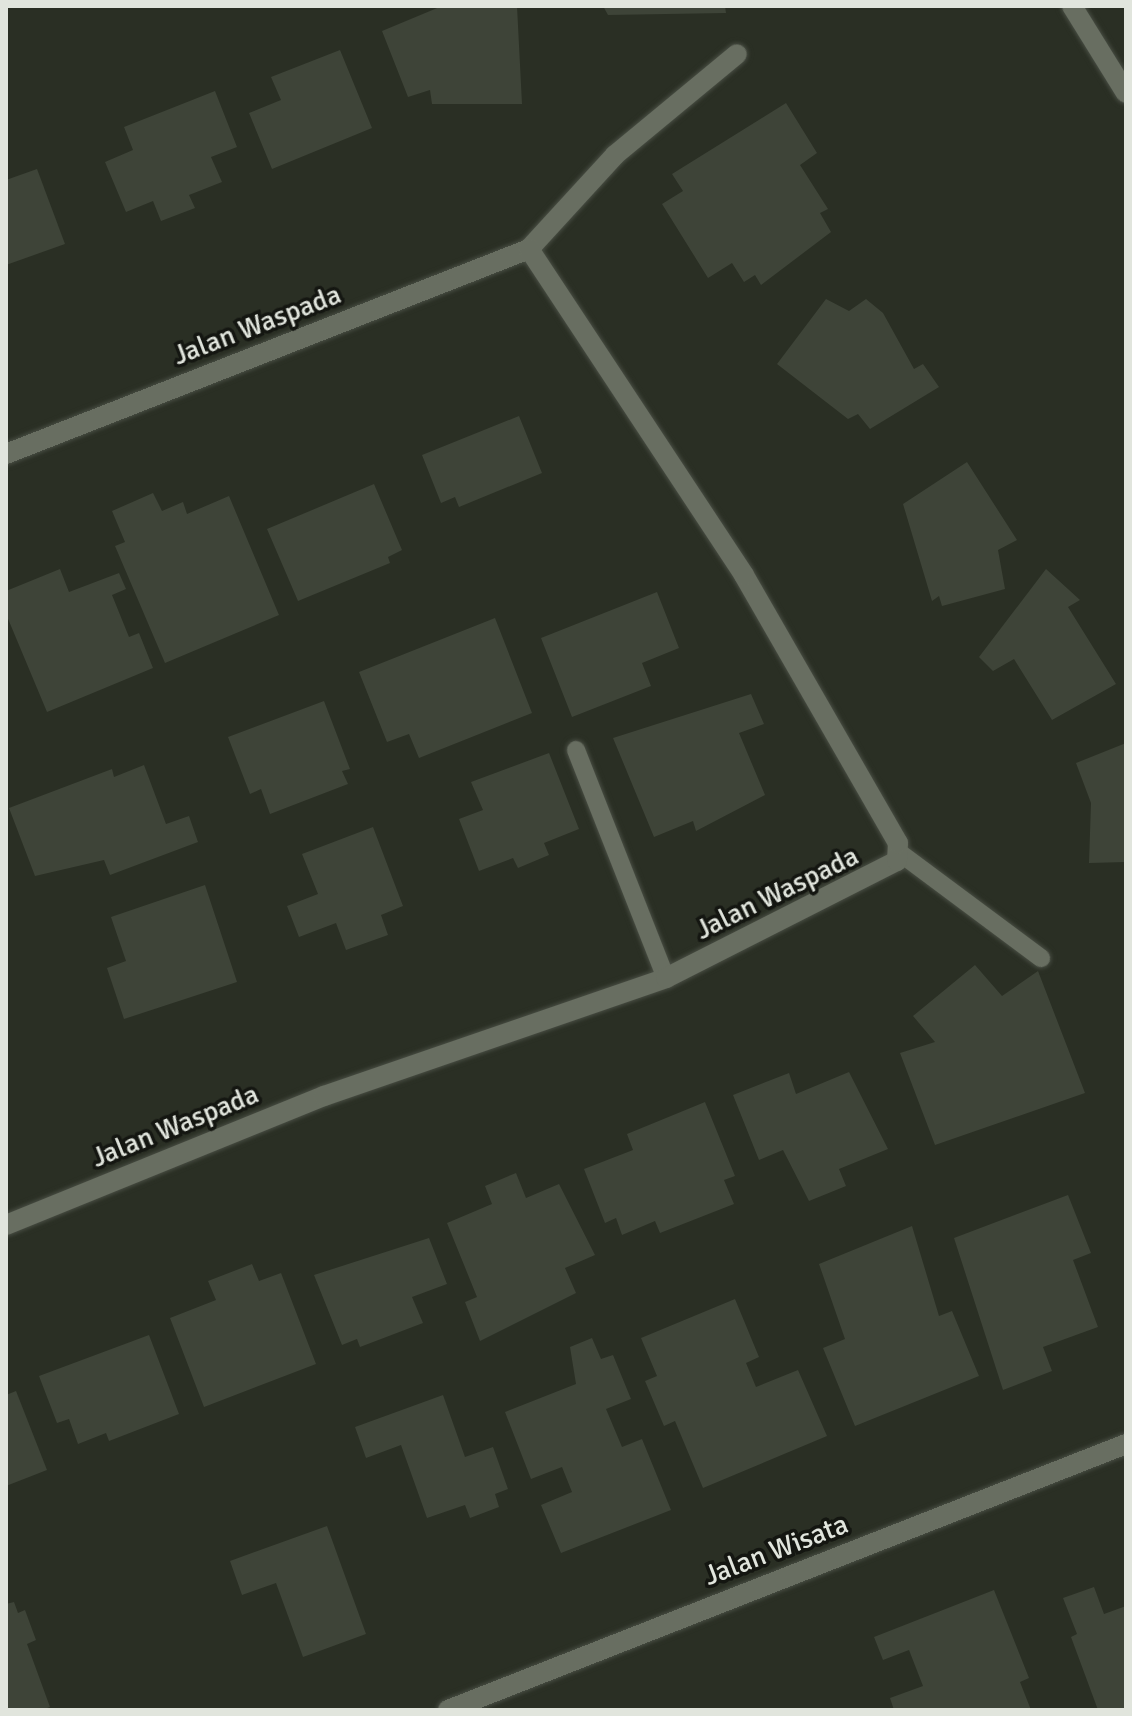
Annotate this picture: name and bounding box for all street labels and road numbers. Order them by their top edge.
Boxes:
street label: Jalan Waspada [168,278,346,372]
street label: Jalan Waspada [690,839,864,947]
street label: Jalan Waspada [87,1077,263,1175]
street label: Jalan Wisata [699,1507,853,1593]

